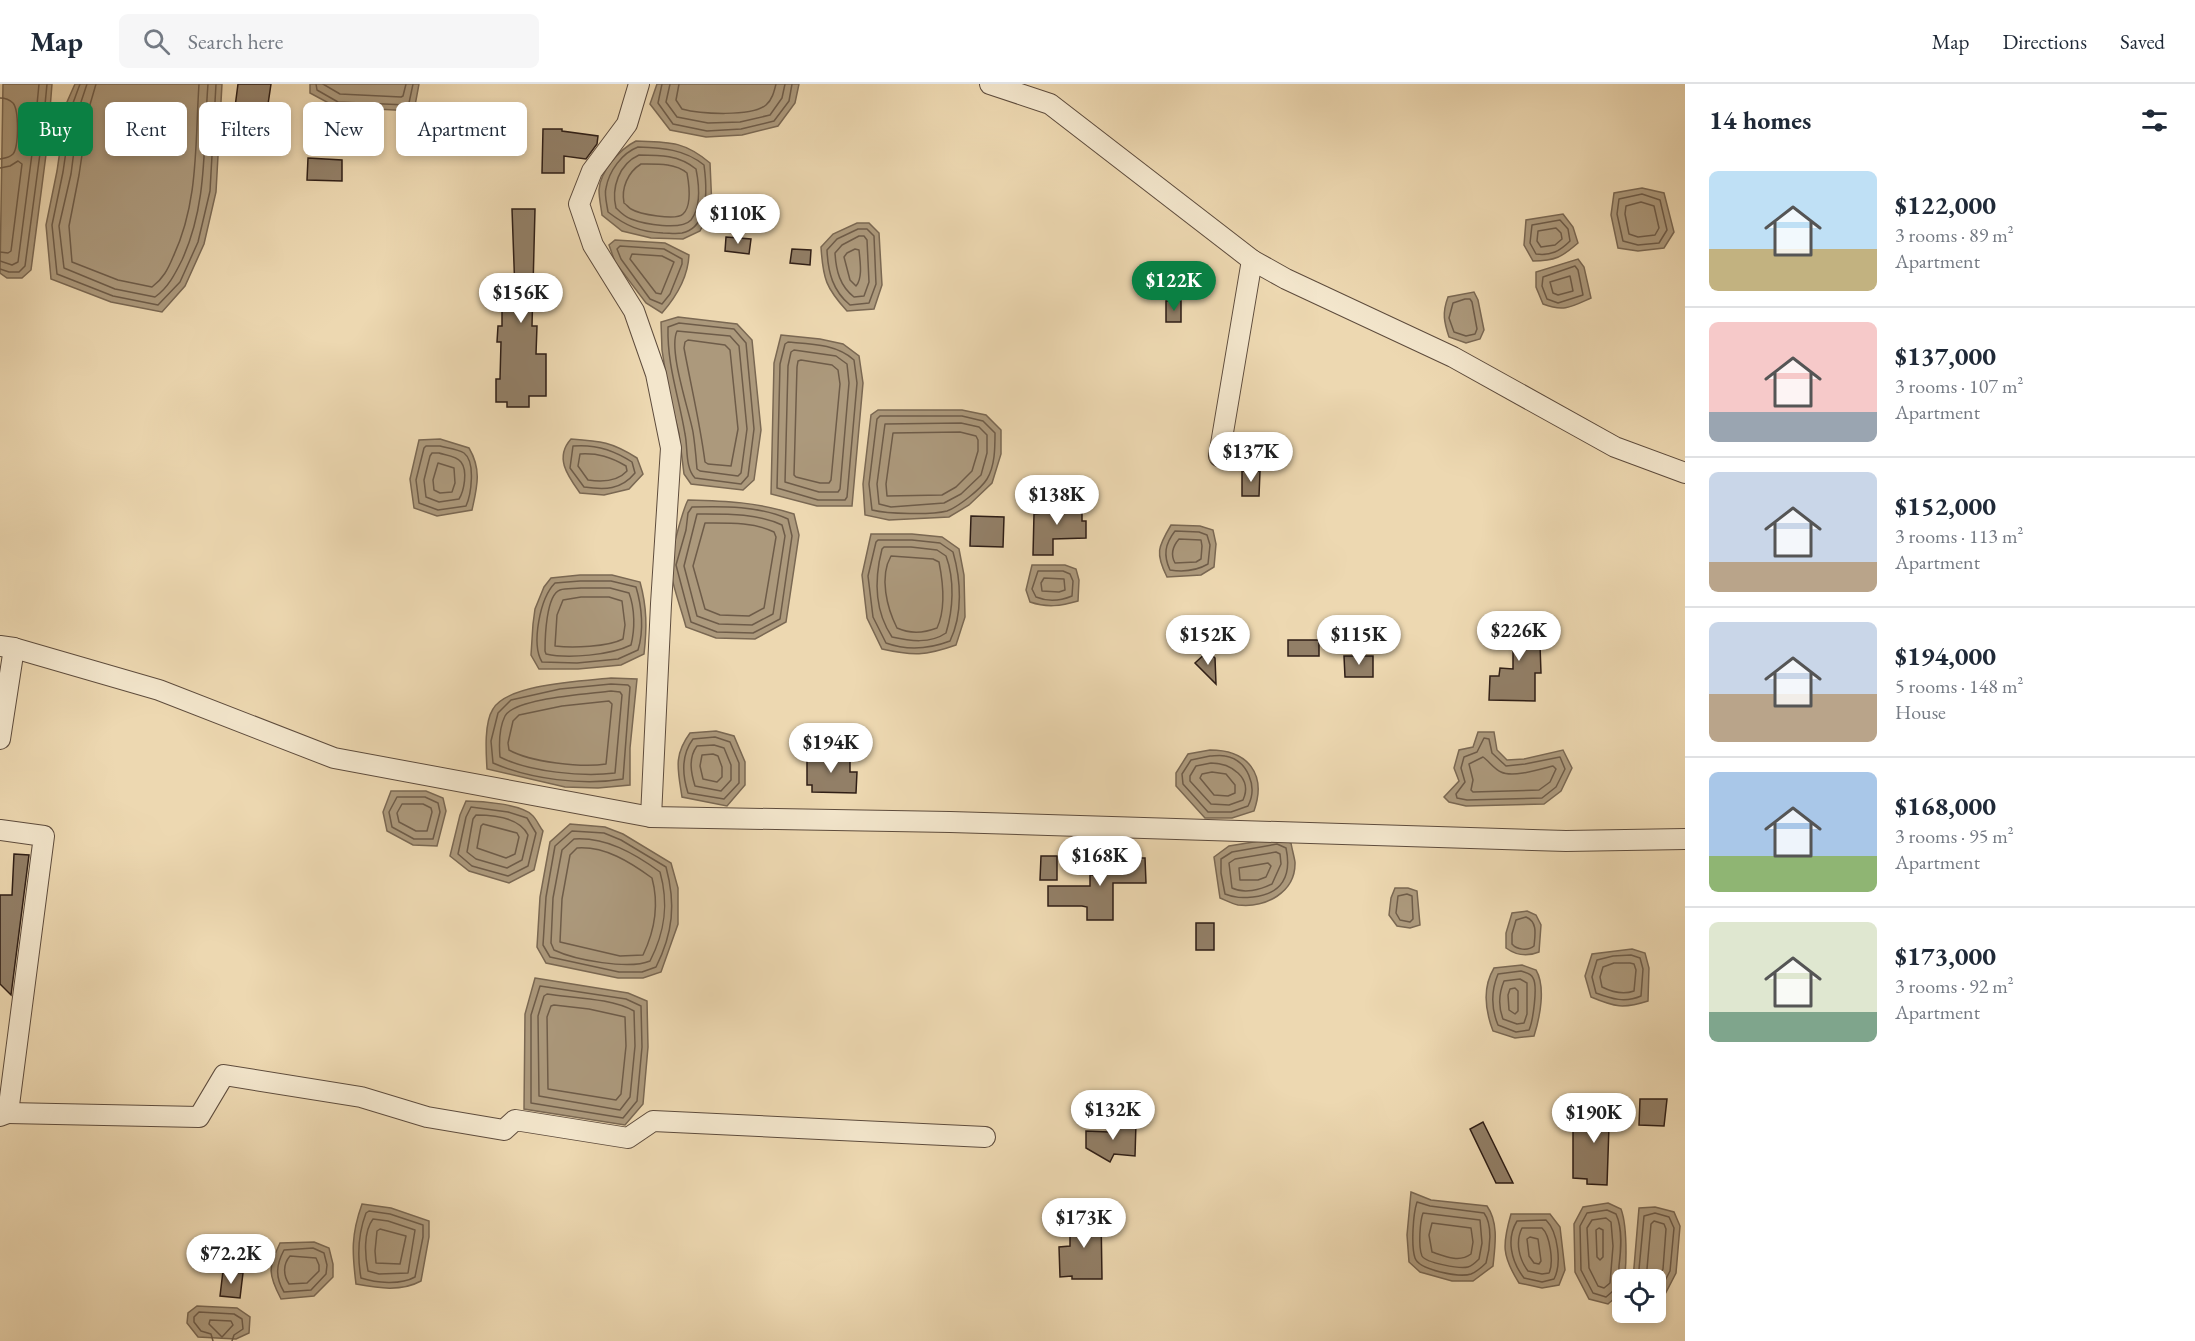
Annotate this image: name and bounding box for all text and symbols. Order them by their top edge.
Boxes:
search box [119,14,539,68]
text: Map [30,23,83,59]
icon: search [140,25,173,58]
text: Search here [188,27,283,56]
text: Map [1932,28,1969,55]
text: Directions [2002,28,2087,55]
text: Saved [2120,28,2165,55]
chip: Buy [18,102,93,156]
chip: Rent [105,102,187,156]
chip: Filters [199,102,291,156]
chip: New [303,102,384,156]
chip: Apartment [396,102,527,156]
text: 14 homes [1709,103,1811,137]
icon: filters [2138,104,2171,137]
text: $122,000 [1895,188,1996,222]
pin: $110K [696,194,780,245]
icon: home [1757,195,1829,267]
text: $110K [710,200,766,226]
text: 3 rooms · 89 m² [1895,222,2014,248]
text: Apartment [1895,248,1980,274]
pin: $122K [1132,261,1216,312]
text: $122K [1146,267,1202,293]
pin: $156K [479,273,563,324]
text: $156K [493,279,549,305]
text: $137,000 [1895,339,1996,373]
icon: home [1757,346,1829,418]
text: 3 rooms · 107 m² [1895,373,2023,399]
text: Apartment [1895,399,1980,425]
pin: $137K [1209,432,1293,483]
text: $137K [1223,438,1279,464]
pin: $138K [1015,475,1099,526]
text: $138K [1029,481,1085,507]
text: $152,000 [1895,489,1996,523]
icon: home [1757,496,1829,568]
text: 3 rooms · 113 m² [1895,523,2023,549]
text: Apartment [1895,549,1980,575]
pin: $226K [1477,611,1561,662]
pin: $152K [1166,615,1250,666]
pin: $115K [1317,615,1401,666]
text: $226K [1491,617,1547,643]
text: $152K [1180,621,1236,647]
text: $115K [1331,621,1387,647]
text: $194,000 [1895,639,1996,673]
icon: home [1757,646,1829,718]
text: 5 rooms · 148 m² [1895,673,2023,699]
text: House [1895,699,1946,725]
pin: $194K [789,723,873,774]
text: $194K [803,729,859,755]
text: $168,000 [1895,789,1996,823]
icon: home [1757,796,1829,868]
text: 3 rooms · 95 m² [1895,823,2014,849]
pin: $168K [1058,836,1142,887]
text: $168K [1072,842,1128,868]
text: Apartment [1895,849,1980,875]
text: $173,000 [1895,939,1996,973]
icon: home [1757,946,1829,1018]
text: 3 rooms · 92 m² [1895,973,2014,999]
text: Apartment [1895,999,1980,1025]
pin: $132K [1071,1090,1155,1141]
pin: $190K [1552,1093,1636,1144]
text: $132K [1085,1096,1141,1122]
text: $190K [1566,1099,1622,1125]
pin: $173K [1042,1198,1126,1249]
text: $173K [1056,1204,1112,1230]
pin: $72.2K [182,1234,280,1285]
text: $72.2K [200,1240,262,1266]
map controls [1612,1269,1666,1323]
button: locate [1612,1269,1666,1323]

